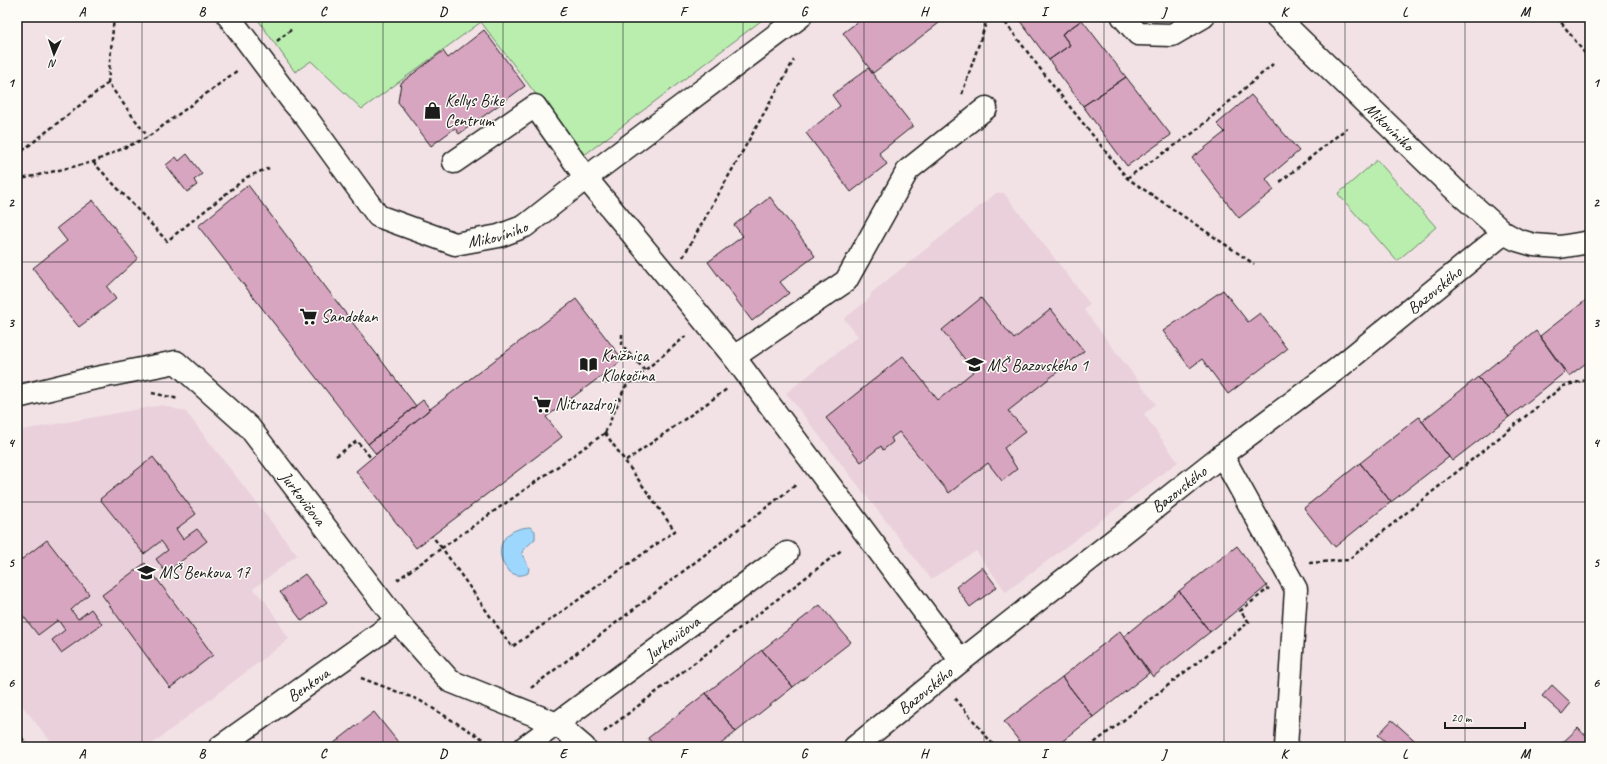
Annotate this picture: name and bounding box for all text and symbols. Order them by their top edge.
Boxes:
text: A [79,4,87,20]
text: B [199,4,207,20]
text: C [320,4,328,20]
text: D [439,4,448,20]
text: E [560,4,569,20]
text: F [680,4,689,20]
text: G [801,4,809,20]
text: H [920,4,930,20]
text: I [1041,4,1050,20]
text: J [1161,4,1168,20]
text: K [1281,4,1291,20]
text: L [1402,4,1409,20]
text: M [1520,4,1531,20]
north arrow [34,34,74,74]
text: N [48,57,57,71]
text: 1 [8,75,16,91]
text: 1 [1593,75,1601,91]
place label: Kellys Bike Centrum [445,90,505,131]
street label: Mikovíniho [1360,98,1420,157]
shop icon: Kellys Bike Centrum [422,100,442,120]
text: 2 [8,195,15,211]
text: 2 [1593,195,1600,211]
street label: Mikovíniho [466,215,532,252]
street label: Bazovského [1402,261,1467,318]
supermarket icon: Sandokan [298,306,318,326]
place label: Sandokan [321,306,379,327]
text: 3 [8,315,15,331]
text: 3 [1593,315,1600,331]
place label: Knižnica Klokočina [601,345,656,386]
library icon: Knižnica Klokočina [578,355,598,375]
school or university icon: MŠ Bazovského 1 [964,355,984,375]
place label: MŠ Bazovského 1 [987,355,1089,376]
supermarket icon: Nitrazdroj [532,394,552,414]
place label: Nitrazdroj [555,394,617,415]
text: 4 [8,435,16,451]
text: 4 [1593,435,1601,451]
street label: Bazovského [1147,460,1212,517]
street label: Jurkovičova [275,466,331,530]
text: 5 [8,555,15,571]
text: 5 [1593,555,1600,571]
school or university icon: MŠ Benkova 17 [136,562,156,582]
place label: MŠ Benkova 17 [159,562,251,583]
street label: Jurkovičova [640,610,705,666]
street label: Benkova [283,661,335,707]
street label: Bazovského [893,661,957,719]
text: 6 [8,675,15,691]
text: 6 [1593,675,1600,691]
scale bar [1445,704,1525,730]
text: 20 m [1451,710,1473,726]
text: A [79,746,87,762]
text: B [199,746,207,762]
text: C [320,746,328,762]
text: D [439,746,448,762]
text: E [560,746,569,762]
text: F [680,746,689,762]
text: G [801,746,809,762]
text: H [920,746,930,762]
text: I [1041,746,1050,762]
text: J [1161,746,1168,762]
text: K [1281,746,1291,762]
text: L [1402,746,1409,762]
text: M [1520,746,1531,762]

